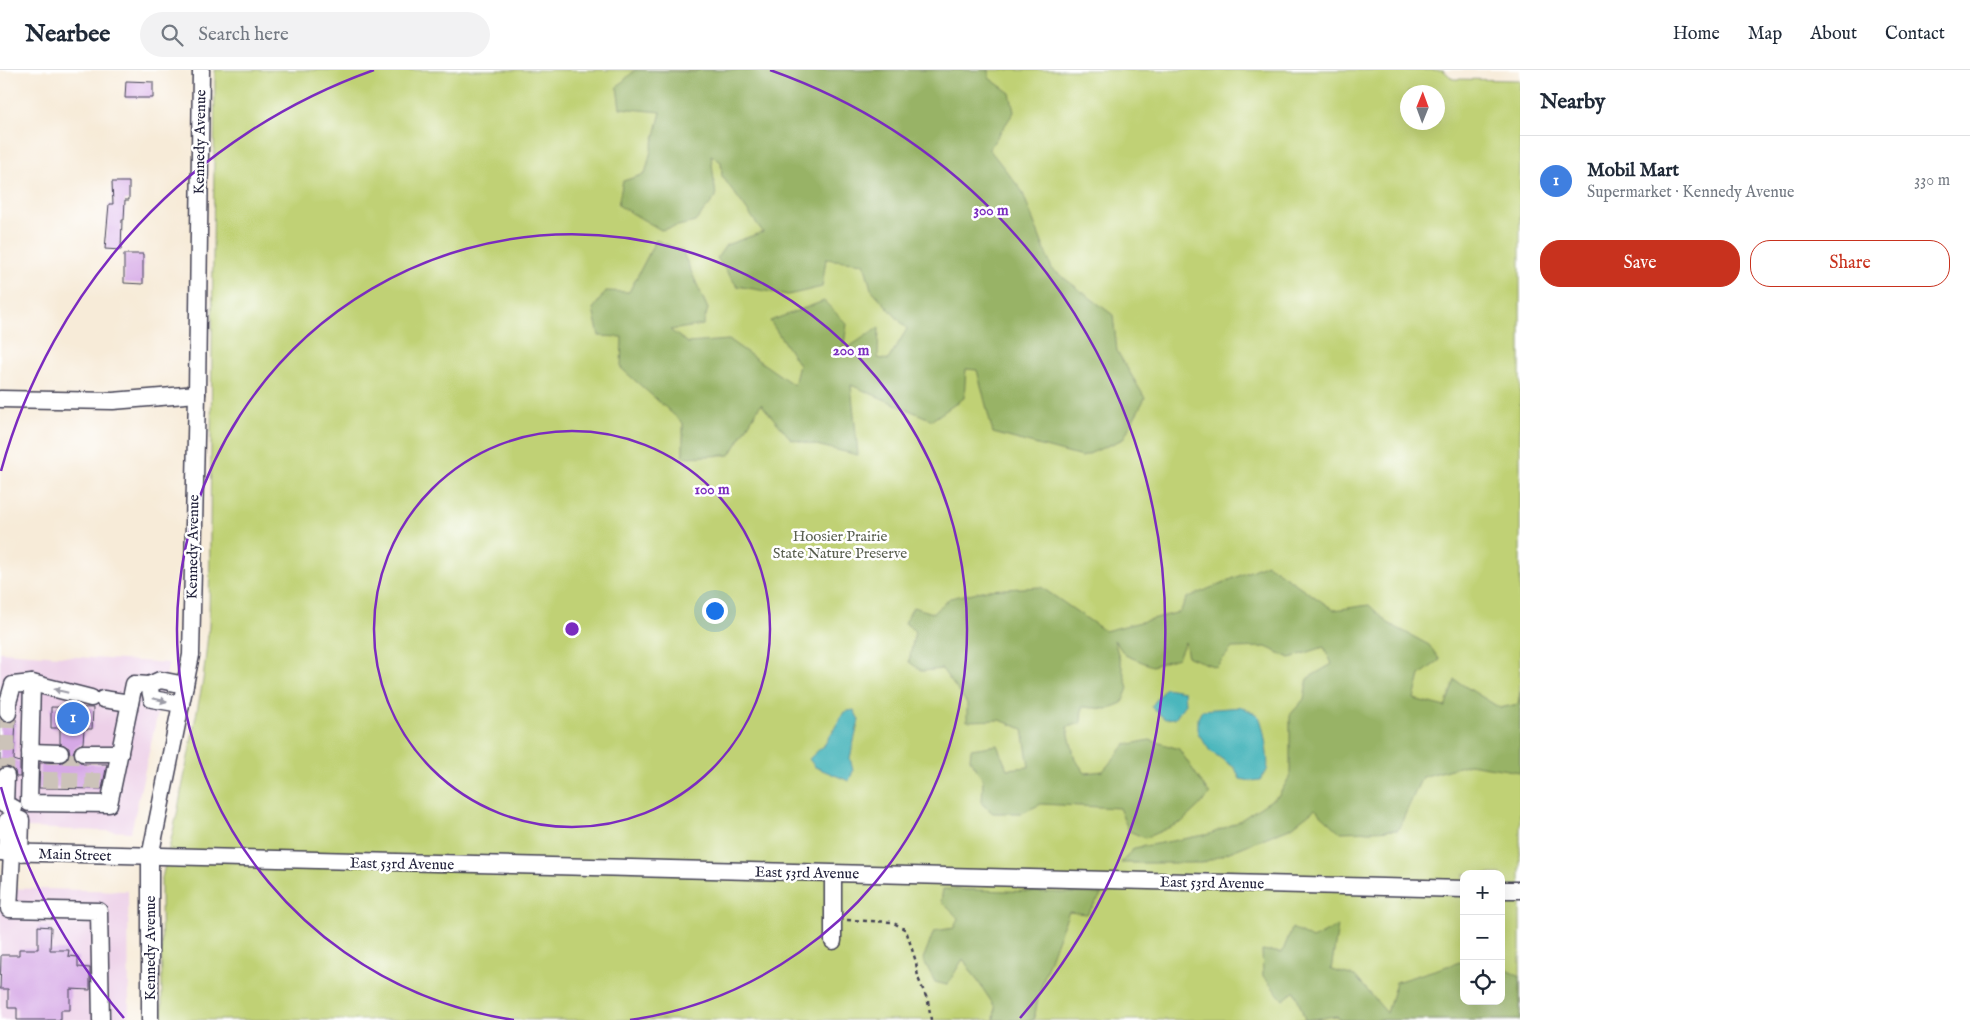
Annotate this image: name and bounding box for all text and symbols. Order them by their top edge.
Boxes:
search box [140,12,490,57]
text: Nearbee [25,19,110,50]
icon: search [158,21,186,49]
text: Search here [198,23,289,47]
text: Home [1673,23,1720,46]
text: Map [1748,23,1782,46]
text: About [1810,23,1857,46]
text: Contact [1885,23,1945,46]
north arrow [1400,85,1445,130]
street label: Kennedy Avenue [190,89,210,195]
text: Nearby [1540,89,1605,116]
text: Mobil Mart [1587,159,1679,183]
text: 1 [1553,171,1559,191]
text: 330 m [1914,171,1950,191]
text: Supermarket · Kennedy Avenue [1587,183,1794,203]
text: 300 m [973,201,1009,220]
button: Save [1540,240,1740,287]
button: Share [1750,240,1950,287]
text: 200 m [833,341,870,360]
text: 100 m [694,480,730,499]
street label: Kennedy Avenue [183,494,203,600]
park label: Hoosier Prairie State Nature Preserve [773,527,907,563]
your location [702,598,728,624]
centre of rings [563,620,581,638]
one-way arrow [54,687,69,695]
one-way arrow [152,696,168,704]
pin: 1 [57,699,89,737]
street label: Main Street [38,844,112,866]
street label: East 53rd Avenue [350,854,454,874]
street label: East 53rd Avenue [755,863,859,883]
map controls [1460,870,1505,1005]
button: + [1460,870,1505,915]
street label: East 53rd Avenue [1160,873,1264,893]
street label: Kennedy Avenue [141,895,160,1001]
button: − [1460,915,1505,960]
button: locate [1460,960,1505,1005]

